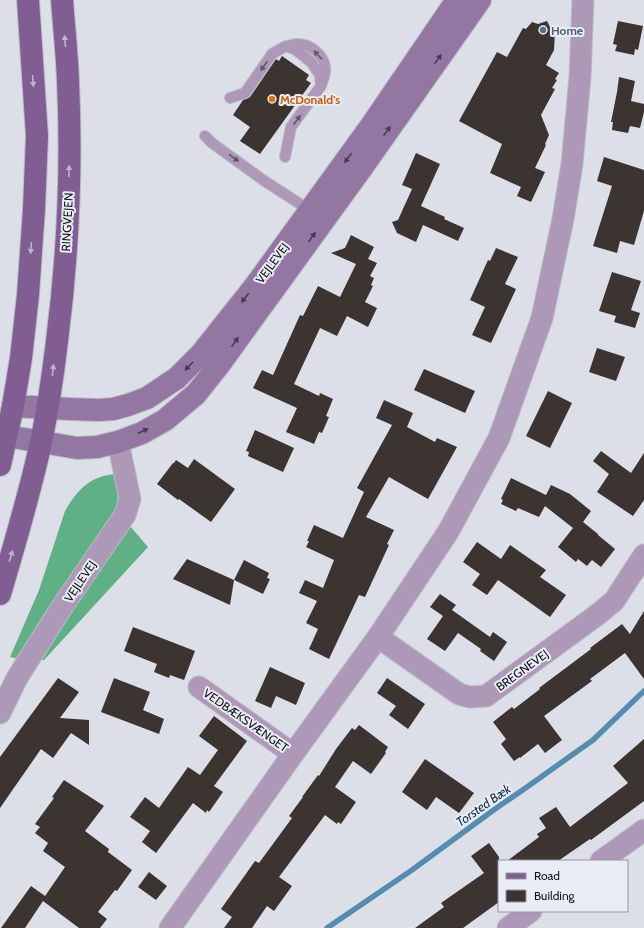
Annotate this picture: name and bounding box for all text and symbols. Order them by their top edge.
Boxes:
place label: Home [551,23,583,38]
marker: Home [538,25,548,35]
one-way arrow [61,35,68,47]
one-way arrow [313,50,323,59]
one-way arrow [434,53,442,64]
one-way arrow [260,61,268,72]
one-way arrow [29,75,36,87]
place label: McDonald's [280,92,340,107]
marker: McDonald's [267,94,277,104]
one-way arrow [293,115,301,126]
one-way arrow [383,126,391,136]
one-way arrow [344,152,352,163]
one-way arrow [228,154,239,162]
one-way arrow [66,164,73,177]
street label: RINGVEJEN [58,192,76,252]
one-way arrow [308,232,316,242]
street label: VEJLEVEJ [252,240,292,286]
one-way arrow [28,242,35,254]
one-way arrow [241,292,250,303]
one-way arrow [231,337,239,348]
one-way arrow [184,361,194,371]
one-way arrow [50,364,56,376]
one-way arrow [138,428,149,434]
one-way arrow [8,550,14,562]
street label: VEJLEVEJ [61,557,99,605]
street label: BREGNEVEJ [493,646,551,694]
street label: VEDBÆKSVÆNGET [201,685,292,755]
water label: Torsted Bæk [453,780,514,830]
legend [498,860,628,912]
text: Road [534,868,560,883]
text: Building [534,888,576,903]

